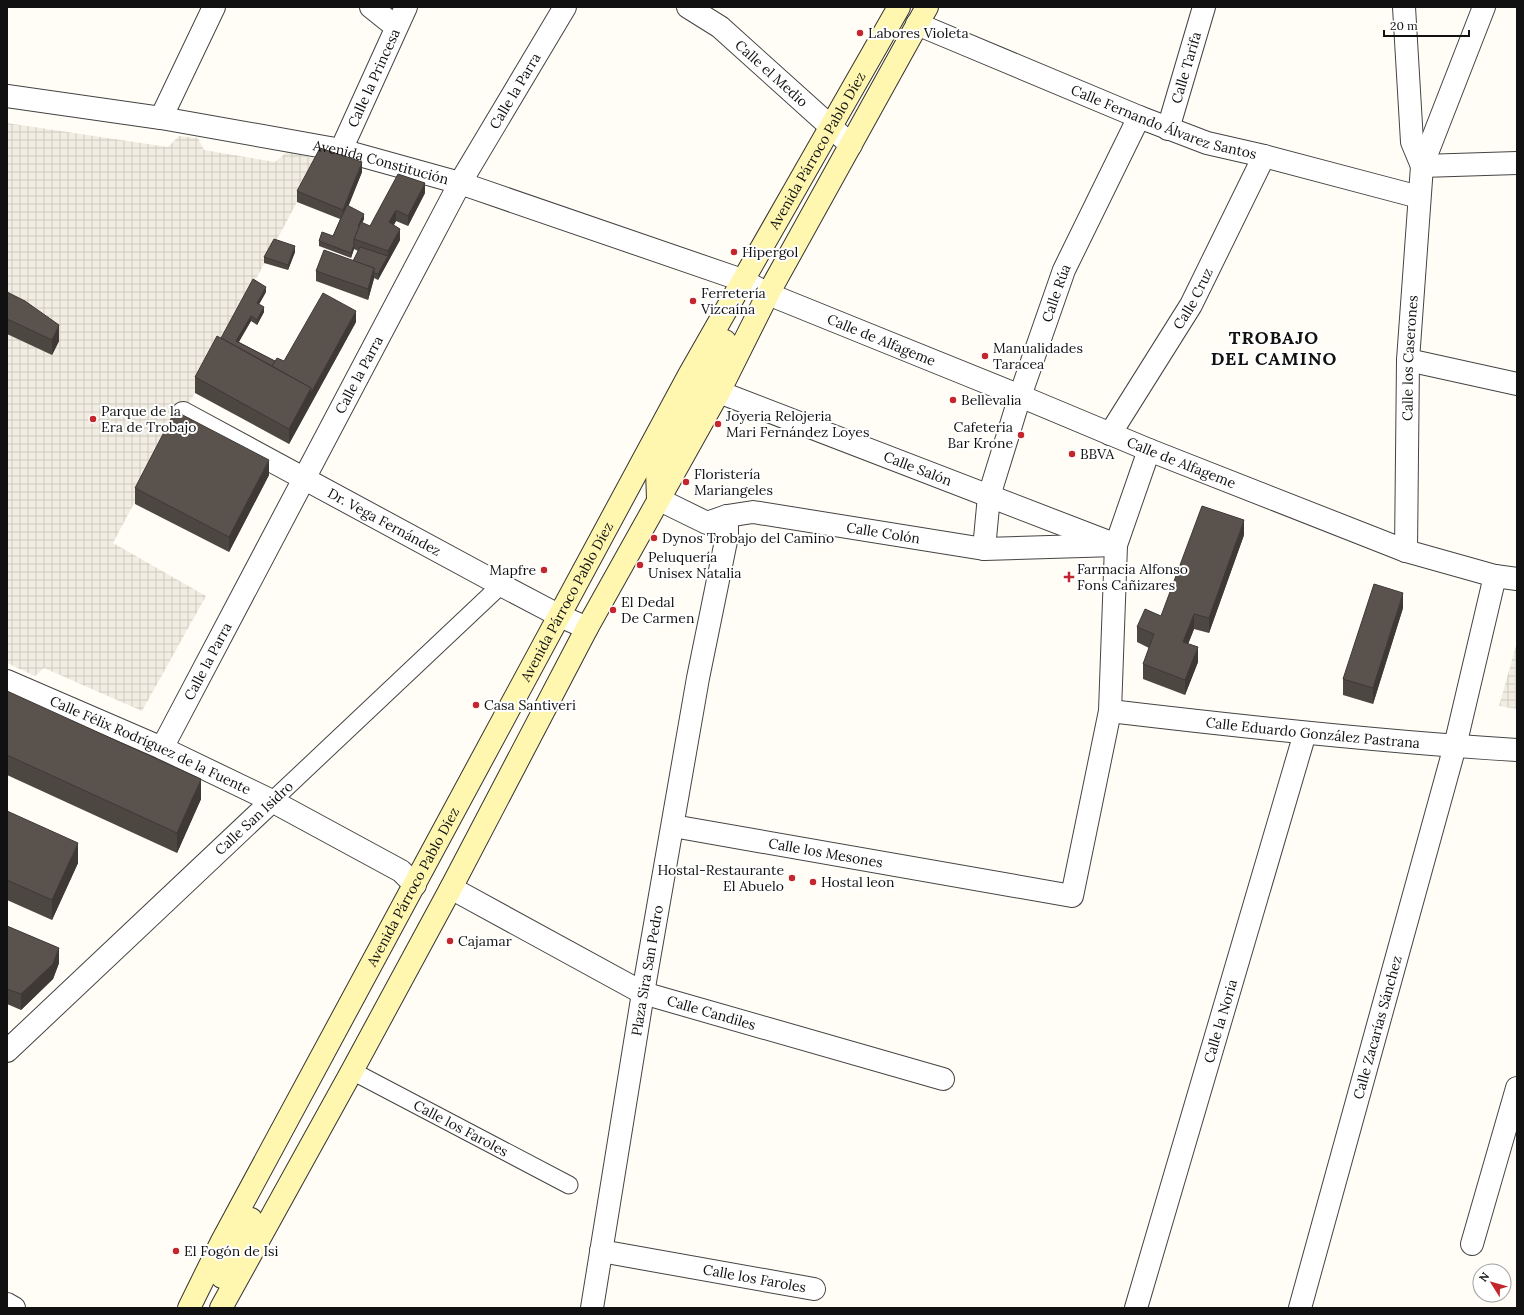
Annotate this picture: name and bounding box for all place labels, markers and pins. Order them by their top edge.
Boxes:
place label: Labores Violeta [868,24,969,42]
marker: Labores Violeta [855,28,865,38]
place label: Hipergol [742,243,799,261]
marker: Hipergol [729,247,739,257]
place label: Ferretería Vizcaína [700,284,766,318]
marker: Ferretería Vizcaína [688,296,698,306]
place label: Manualidades Taracea [993,339,1083,373]
marker: Manualidades Taracea [980,351,990,361]
place label: Bellevalia [961,391,1022,409]
marker: Bellevalia [948,395,958,405]
place label: Parque de la Era de Trobajo [101,402,196,436]
place label: Joyeria Relojeria Mari Fernández Loyes [725,407,869,441]
marker: Parque de la Era de Trobajo [88,414,98,424]
place label: Cafeteria Bar Krone [948,418,1013,452]
marker: Joyeria Relojeria Mari Fernández Loyes [713,419,723,429]
marker: Cafeteria Bar Krone [1016,430,1026,440]
place label: BBVA [1080,445,1115,463]
marker: BBVA [1067,449,1077,459]
place label: Floristería Mariangeles [694,465,773,499]
marker: Floristería Mariangeles [681,477,691,487]
place label: Dynos Trobajo del Camino [662,529,834,547]
marker: Dynos Trobajo del Camino [649,533,659,543]
place label: Peluquería Unisex Natalia [648,548,741,582]
marker: Peluquería Unisex Natalia [635,560,645,570]
place label: Farmacia Alfonso Fons Cañizares [1077,560,1188,594]
place label: Mapfre [489,561,536,579]
marker: Mapfre [539,565,549,575]
marker: Farmacia Alfonso Fons Cañizares [1064,572,1074,582]
place label: El Dedal De Carmen [621,593,695,627]
marker: El Dedal De Carmen [608,605,618,615]
place label: Casa Santiveri [484,696,576,714]
marker: Casa Santiveri [471,700,481,710]
place label: Hostal-Restaurante El Abuelo [657,861,784,895]
marker: Hostal-Restaurante El Abuelo [787,873,797,883]
place label: Hostal leon [821,873,895,891]
marker: Hostal leon [808,877,818,887]
place label: Cajamar [458,932,512,950]
marker: Cajamar [445,936,455,946]
place label: El Fogón de Isi [184,1242,279,1260]
marker: El Fogón de Isi [171,1246,181,1256]

